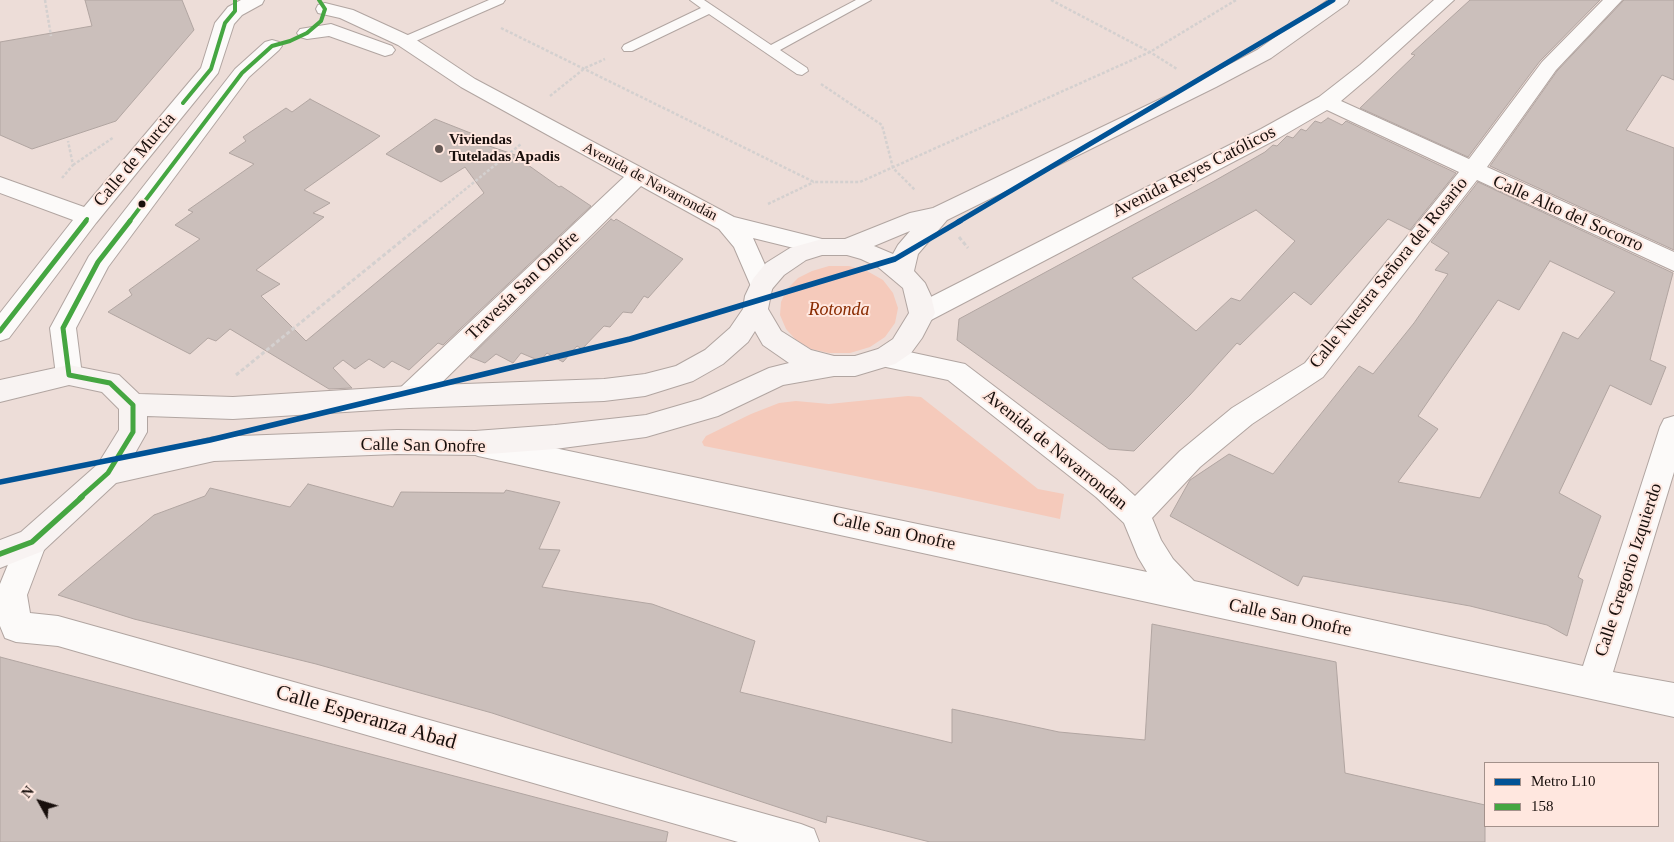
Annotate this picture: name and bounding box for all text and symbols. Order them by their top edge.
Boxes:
street label: Calle de Murcia [89,109,181,211]
street label: Avenida Reyes Católicos [1109,121,1279,223]
place label: Viviendas Tuteladas Apadis [449,131,560,166]
street label: Avenida de Navarrondán [580,139,720,225]
marker: Viviendas Tuteladas Apadis [433,143,445,155]
street label: Calle Alto del Socorro [1489,171,1647,257]
street label: Calle Nuestra Señora del Rosario [1305,173,1473,373]
unlabelled marker [137,199,147,209]
street label: Travesía San Onofre [462,227,584,345]
park label: Rotonda [809,299,869,321]
street label: Avenida de Navarrondan [978,385,1132,515]
street label: Calle San Onofre [360,434,486,458]
street label: Calle Gregorio Izquierdo [1591,481,1667,659]
street label: Calle San Onofre [831,508,957,556]
street label: Calle San Onofre [1227,594,1353,642]
street label: Calle Esperanza Abad [273,680,459,756]
legend [1484,762,1659,827]
text: Metro L10 [1531,773,1596,789]
north arrow [15,777,65,827]
text: N [19,784,37,801]
text: 158 [1531,798,1554,814]

